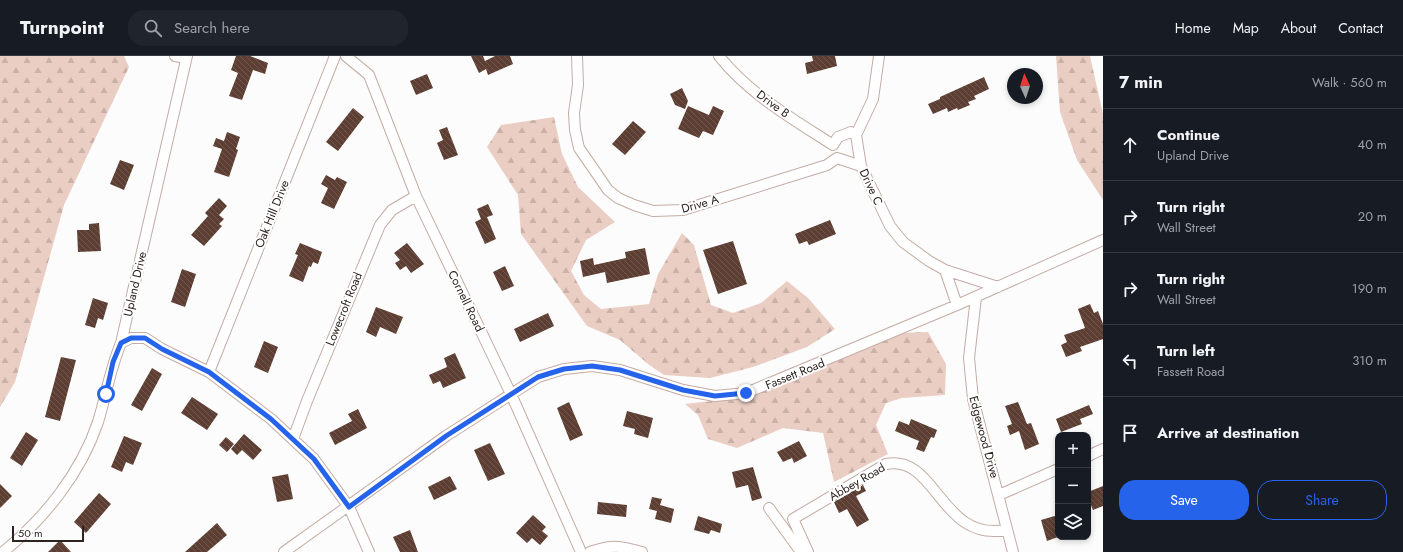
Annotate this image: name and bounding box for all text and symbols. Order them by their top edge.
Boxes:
search box [128,10,408,46]
text: Turnpoint [20,14,104,41]
icon: search [142,17,164,39]
text: Search here [174,17,250,39]
text: Home [1175,18,1211,38]
text: Map [1233,18,1259,38]
text: About [1281,18,1316,38]
text: Contact [1338,18,1383,38]
north arrow [1007,68,1043,104]
text: 7 min [1119,70,1163,94]
text: Walk · 560 m [1312,73,1387,92]
street label: Drive B [753,86,793,122]
text: Continue [1157,124,1220,146]
icon: ahead [1119,134,1141,156]
text: 40 m [1358,135,1387,154]
text: Upland Drive [1157,146,1229,165]
street label: Drive C [855,166,887,208]
street label: Oak Hill Drive [250,177,294,251]
street label: Drive A [679,190,721,218]
text: Turn right [1157,196,1225,218]
icon: right [1119,206,1141,228]
text: 20 m [1358,207,1387,226]
text: Wall Street [1157,218,1216,237]
street label: Upland Drive [119,250,151,318]
street label: Cornell Road [443,267,489,335]
text: Turn right [1157,268,1225,290]
street label: Lowecroft Road [321,269,367,349]
icon: right [1119,278,1141,300]
text: 190 m [1352,279,1387,298]
text: Wall Street [1157,290,1216,309]
text: Turn left [1157,340,1215,362]
icon: left [1119,350,1141,372]
text: 310 m [1352,351,1387,370]
street label: Fassett Road [763,354,827,394]
text: Fassett Road [1157,362,1225,381]
route end [737,384,755,402]
route start [97,385,115,403]
street label: Edgewood Drive [964,394,1004,480]
icon: arrive [1119,422,1141,444]
text: Arrive at destination [1157,422,1299,444]
map controls [1055,432,1091,540]
button: + [1055,432,1091,468]
street label: Abbey Road [825,459,889,505]
button: − [1055,468,1091,504]
button: Save [1119,480,1249,520]
button: Share [1257,480,1387,520]
button: layers [1055,504,1091,540]
scale bar [12,524,84,543]
text: 50 m [18,525,43,541]

